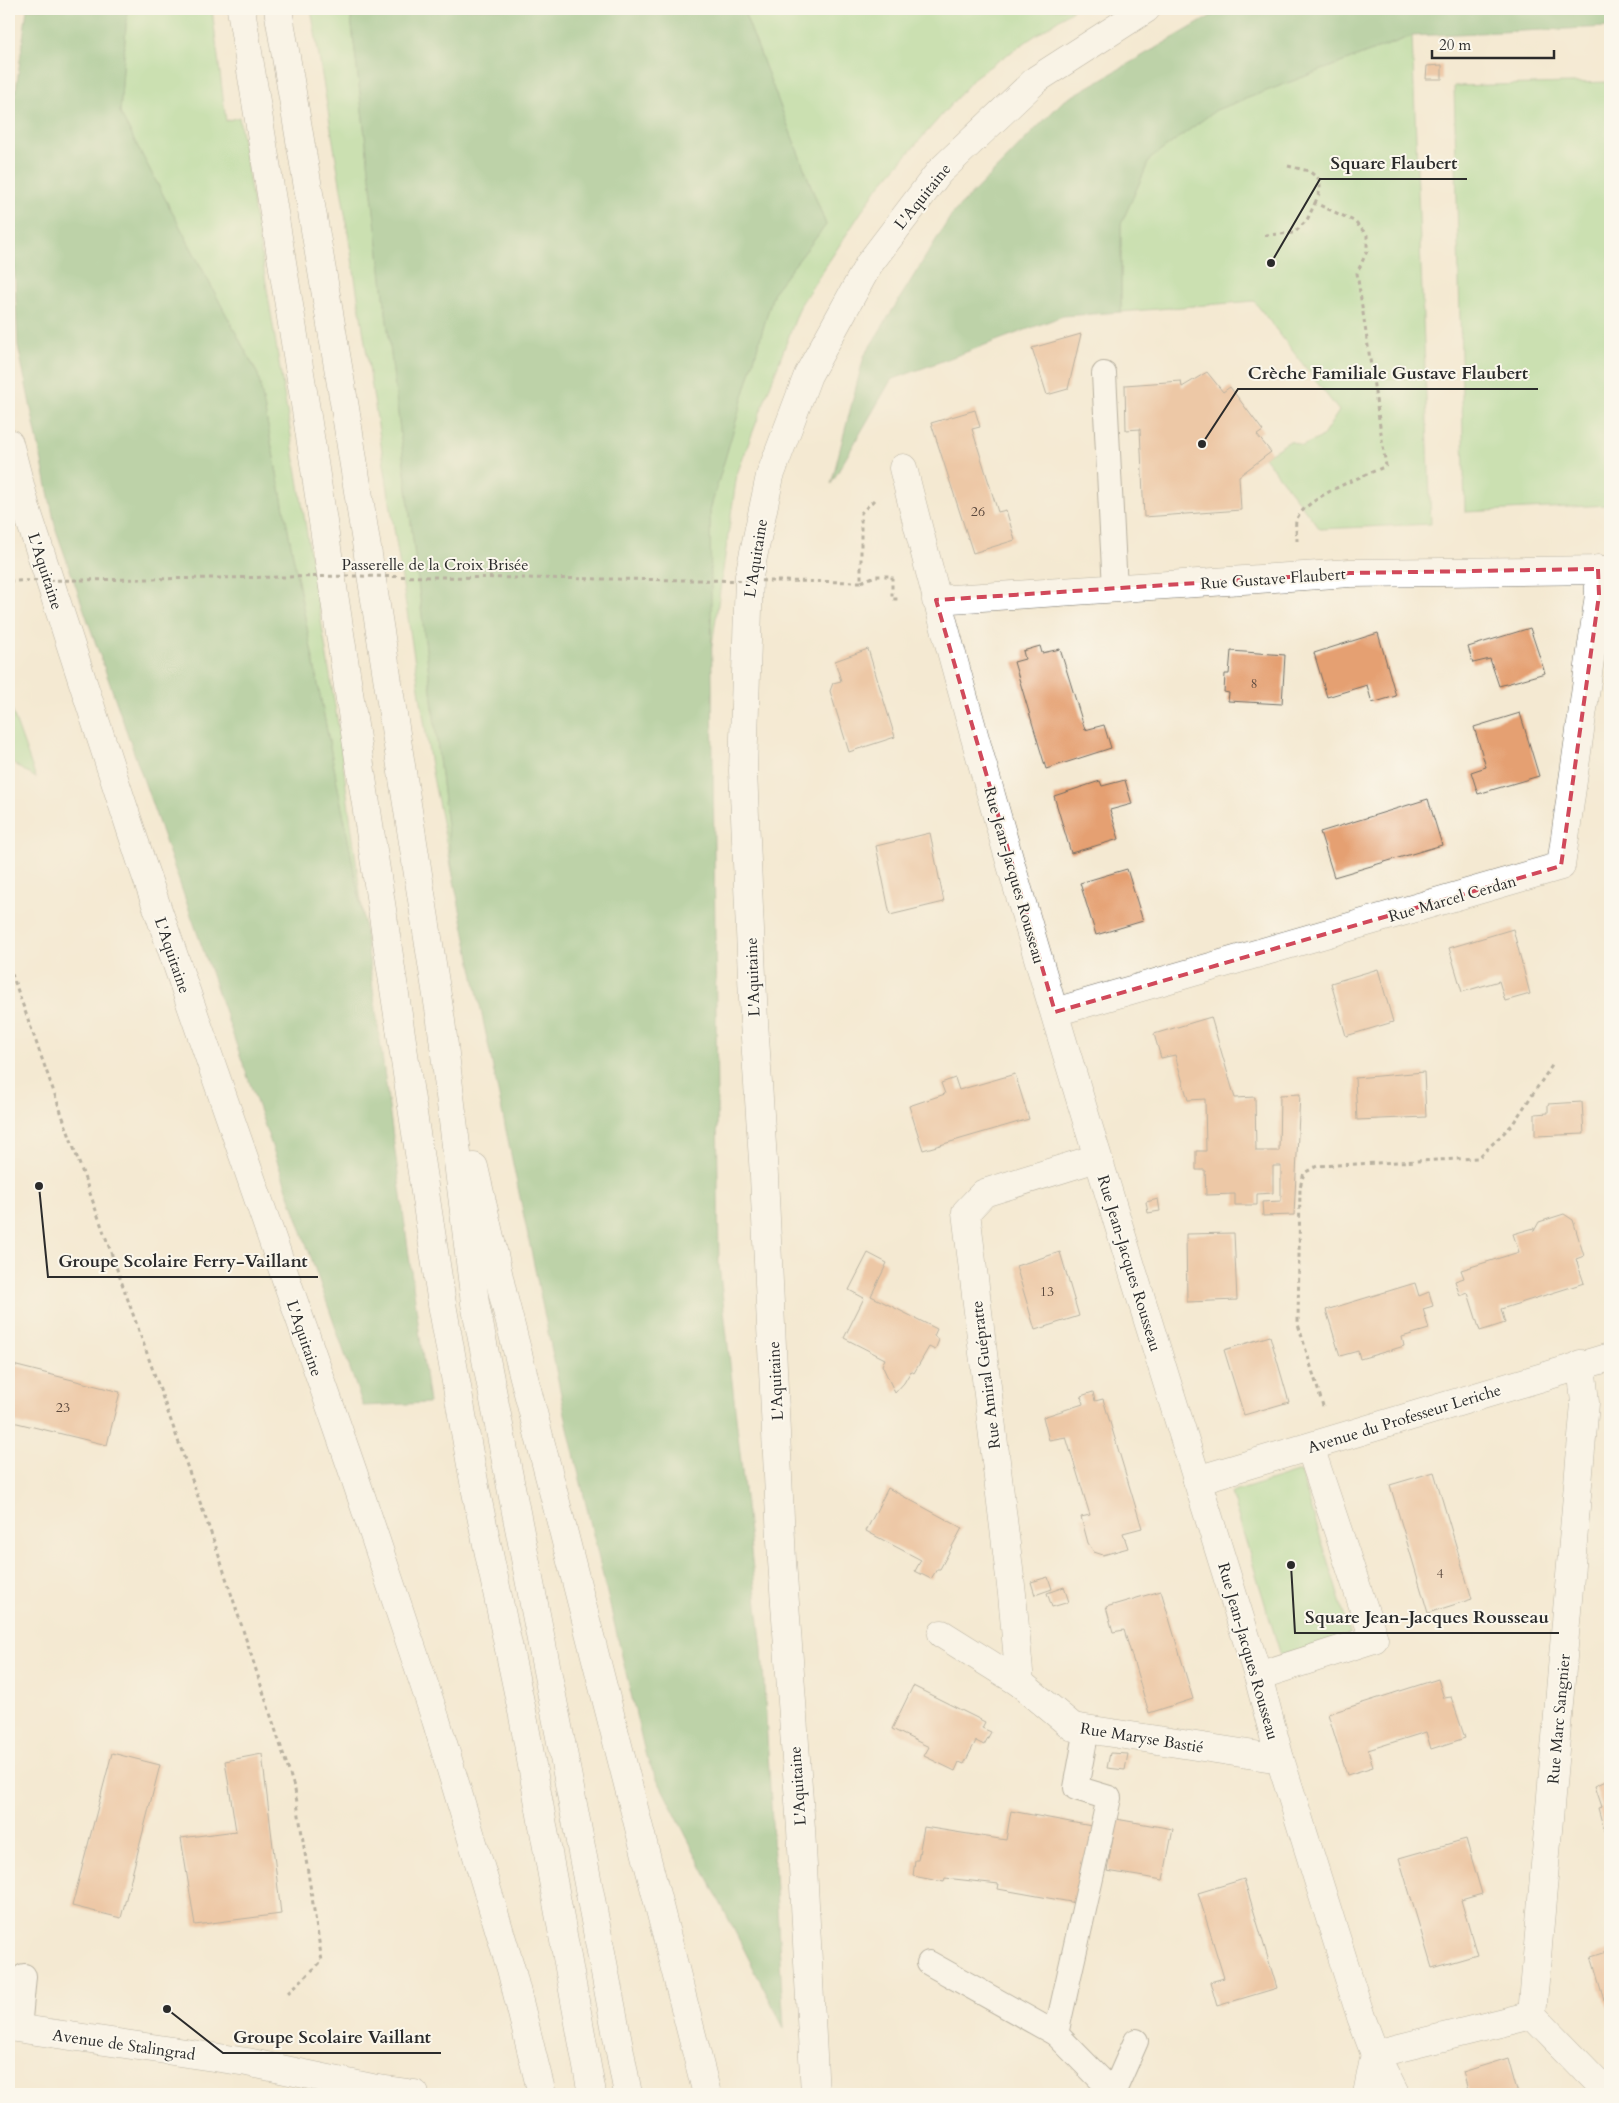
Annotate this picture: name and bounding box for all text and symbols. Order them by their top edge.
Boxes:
scale bar [1432,28,1554,60]
text: 20 m [1439,35,1471,55]
callout: Square Flaubert [1320,146,1467,179]
text: Square Flaubert [1331,151,1458,176]
street label: L'Aquitaine [889,159,956,234]
callout: Crèche Familiale Gustave Flaubert [1238,356,1538,389]
text: Crèche Familiale Gustave Flaubert [1248,361,1529,386]
house number: 26 [971,502,985,521]
street label: L'Aquitaine [739,517,773,599]
street label: L'Aquitaine [22,530,68,612]
street label: Passerelle de la Croix Brisée [341,554,529,576]
street label: Rue Gustave Flaubert [1200,563,1346,595]
house number: 8 [1250,674,1258,693]
street label: Rue Jean-Jacques Rousseau [978,784,1050,967]
street label: Rue Marcel Cerdan [1386,870,1519,928]
street label: L'Aquitaine [149,914,195,996]
street label: L'Aquitaine [741,937,765,1017]
street label: Rue Jean-Jacques Rousseau [1092,1172,1166,1354]
callout: Groupe Scolaire Ferry-Vaillant [48,1244,318,1277]
text: Groupe Scolaire Ferry-Vaillant [58,1249,308,1274]
house number: 13 [1040,1282,1054,1301]
street label: L'Aquitaine [281,1297,327,1379]
street label: Rue Amiral Guépratte [966,1299,1006,1450]
street label: L'Aquitaine [763,1341,789,1421]
street label: Avenue du Professeur Leriche [1305,1379,1504,1459]
house number: 23 [56,1398,70,1417]
street label: Rue Jean-Jacques Rousseau [1212,1560,1284,1743]
house number: 4 [1436,1564,1444,1583]
callout: Square Jean-Jacques Rousseau [1295,1600,1559,1633]
text: Square Jean-Jacques Rousseau [1305,1605,1549,1630]
street label: Rue Marc Sangnier [1542,1653,1576,1785]
street label: Rue Maryse Bastié [1079,1717,1205,1759]
street label: L'Aquitaine [784,1746,812,1826]
callout: Groupe Scolaire Vaillant [223,2020,441,2053]
street label: Avenue de Stalingrad [51,2024,197,2066]
text: Groupe Scolaire Vaillant [233,2025,432,2050]

